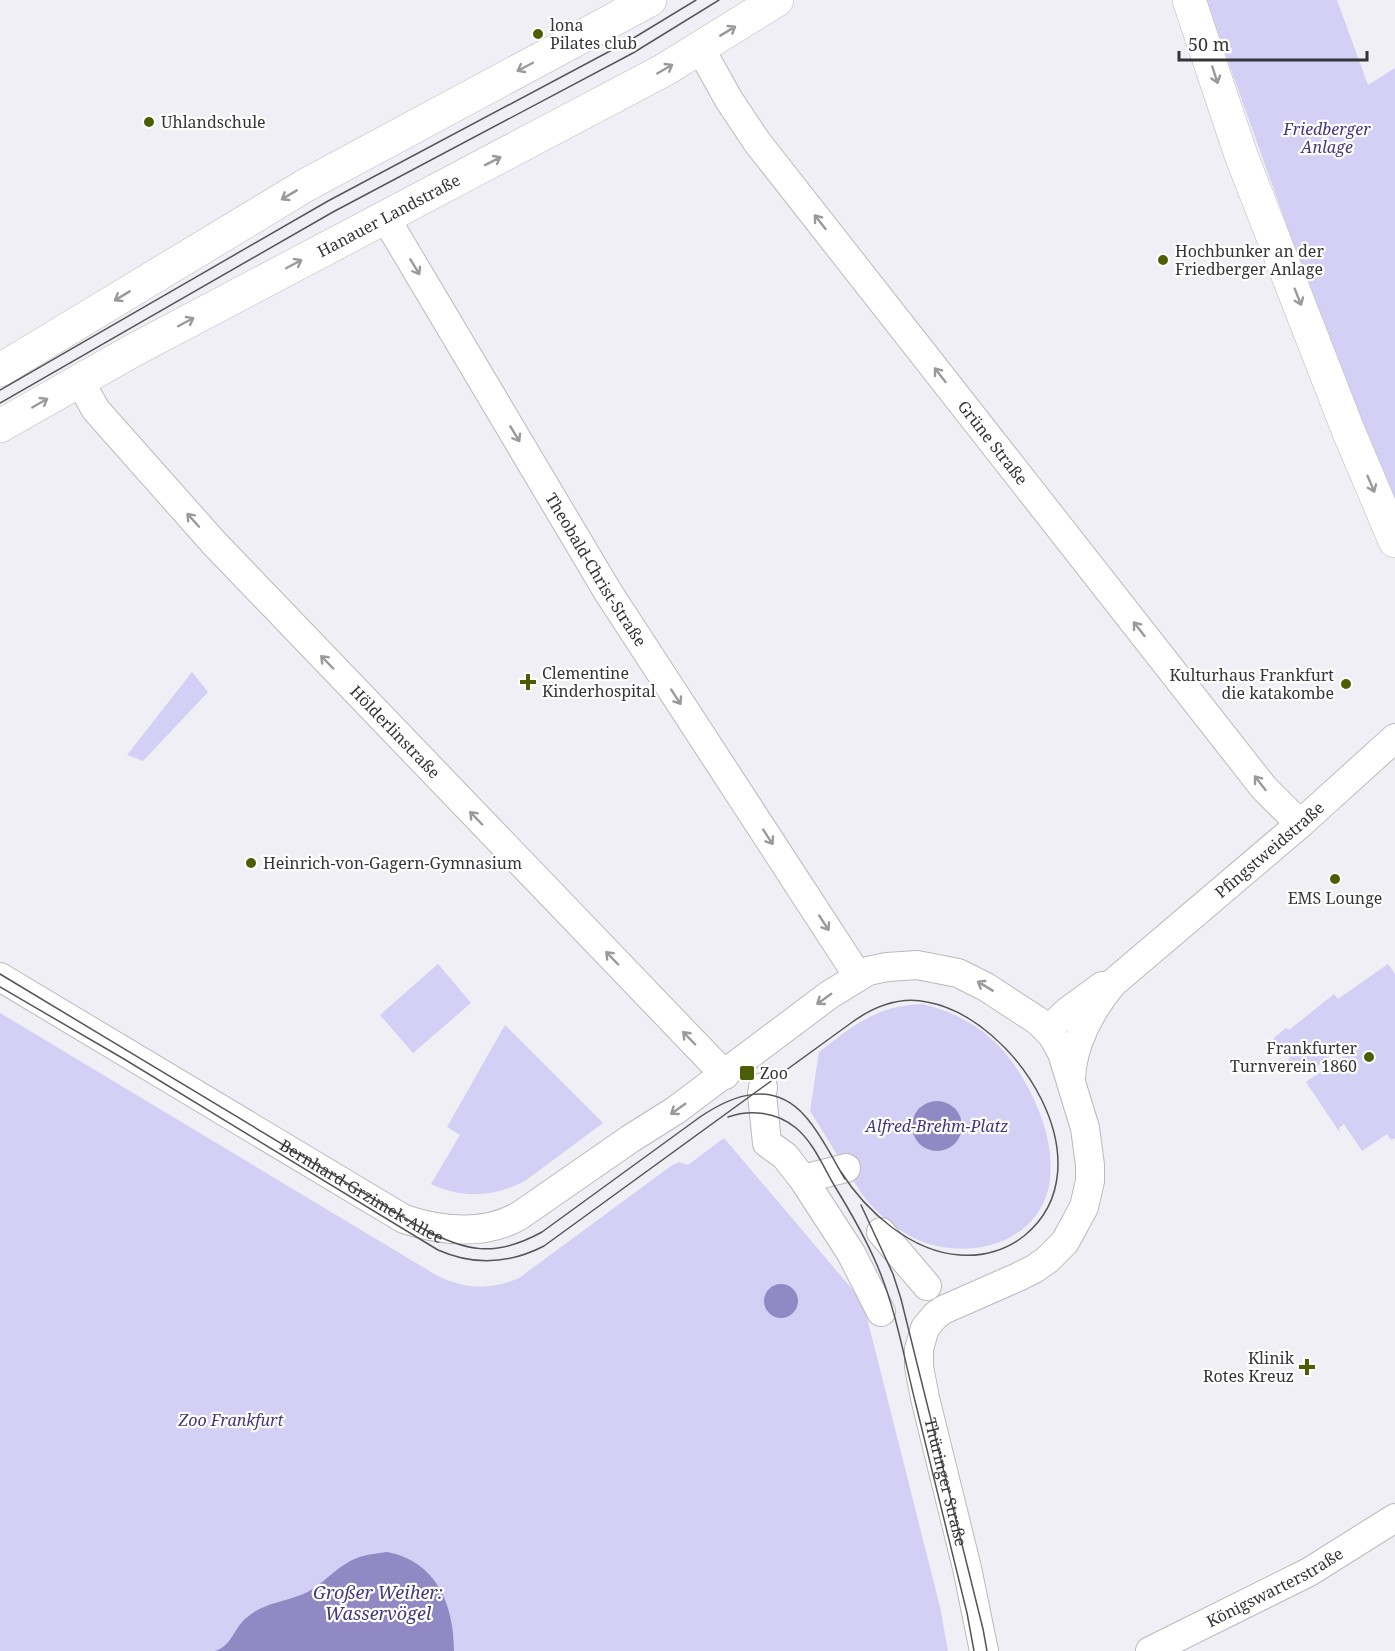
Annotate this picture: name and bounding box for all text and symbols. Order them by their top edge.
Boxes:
place label: lona Pilates club [550,14,637,54]
one-way arrow [719,24,736,36]
scale bar [1179,24,1366,62]
marker: lona Pilates club [531,27,545,41]
text: 50 m [1188,32,1230,56]
one-way arrow [516,62,534,74]
one-way arrow [655,63,673,74]
one-way arrow [1210,65,1221,84]
place label: Uhlandschule [161,111,266,133]
marker: Uhlandschule [142,115,156,129]
park label: Friedberger Anlage [1282,118,1371,158]
one-way arrow [483,155,501,166]
street label: Hanauer Landstraße [313,169,464,262]
one-way arrow [281,190,298,202]
one-way arrow [813,214,826,230]
place label: Hochbunker an der Friedberger Anlage [1175,240,1324,280]
marker: Hochbunker an der Friedberger Anlage [1156,253,1170,267]
one-way arrow [285,258,303,269]
one-way arrow [409,258,421,275]
one-way arrow [1293,287,1304,306]
one-way arrow [114,290,131,302]
one-way arrow [177,316,195,327]
one-way arrow [934,367,947,383]
one-way arrow [31,396,48,408]
street label: Grüne Straße [953,396,1033,489]
one-way arrow [509,425,521,442]
one-way arrow [1366,474,1377,492]
street label: Theobald-Christ-Straße [541,489,652,651]
one-way arrow [186,513,200,528]
one-way arrow [1133,621,1146,637]
one-way arrow [320,655,334,670]
place label: Clementine Kinderhospital [542,662,656,702]
place label: Kulturhaus Frankfurt die katakombe [1169,664,1334,704]
marker: Clementine Kinderhospital [519,673,537,691]
marker: Kulturhaus Frankfurt die katakombe [1339,677,1353,691]
street label: Hölderlinstraße [345,680,445,783]
one-way arrow [670,688,682,704]
one-way arrow [1253,775,1266,791]
street label: Pfingstweidstraße [1210,797,1329,903]
one-way arrow [469,811,484,826]
one-way arrow [762,828,774,845]
place label: Heinrich-von-Gagern-Gymnasium [263,852,522,874]
marker: Heinrich-von-Gagern-Gymnasium [244,856,258,870]
marker: EMS Lounge [1328,872,1342,886]
place label: EMS Lounge [1288,887,1382,909]
one-way arrow [818,914,830,931]
one-way arrow [605,951,619,966]
one-way arrow [977,980,994,992]
one-way arrow [816,993,832,1005]
one-way arrow [681,1030,696,1045]
place label: Frankfurter Turnverein 1860 [1230,1037,1357,1077]
marker: Frankfurter Turnverein 1860 [1362,1050,1376,1064]
place label: Zoo [760,1062,788,1084]
marker: Zoo [738,1064,756,1082]
one-way arrow [670,1103,686,1115]
park label: Alfred-Brehm-Platz [864,1115,1009,1137]
street label: Bernhard-Grzimek-Allee [276,1134,447,1248]
place label: Klinik Rotes Kreuz [1203,1347,1295,1387]
marker: Klinik Rotes Kreuz [1298,1358,1316,1376]
park label: Zoo Frankfurt [178,1409,284,1431]
street label: Thüringer Straße [919,1415,972,1548]
street label: Königswarterstraße [1203,1542,1347,1632]
water label: Großer Weiher: Wasservögel [313,1580,443,1625]

